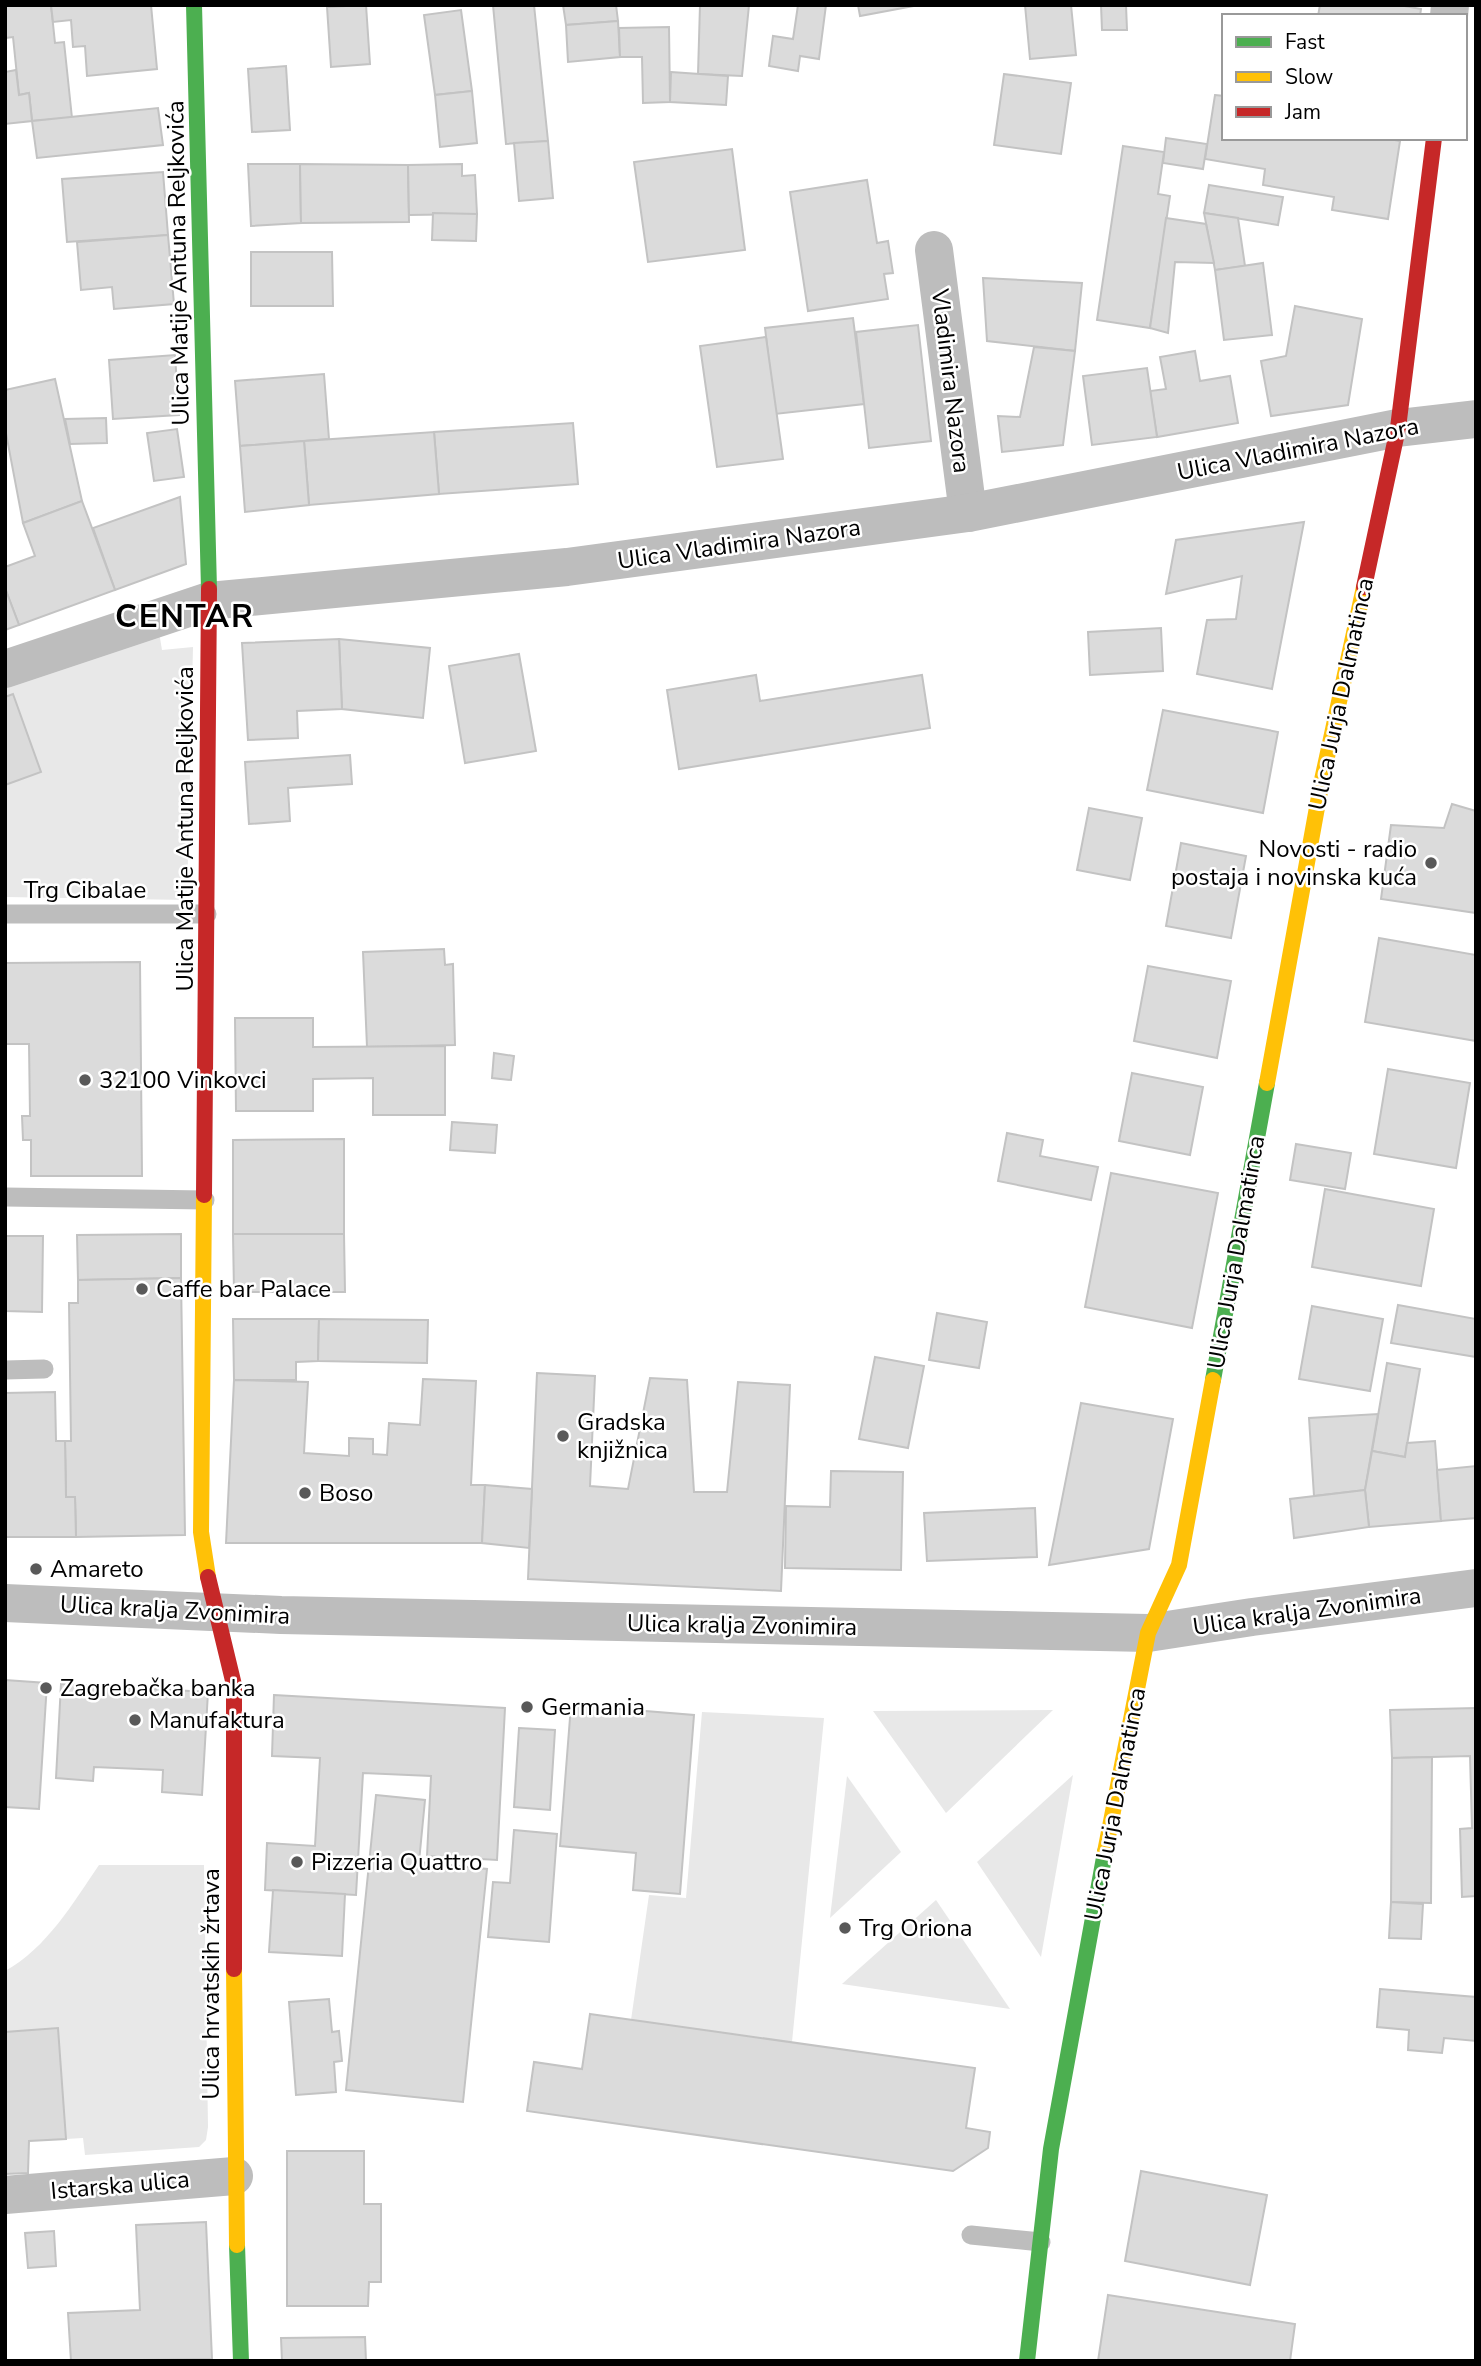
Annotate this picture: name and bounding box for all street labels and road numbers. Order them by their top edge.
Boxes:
street label: Ulica Matije Antuna Reljkovića [159,100,197,426]
street label: Vladimira Nazora [924,286,978,475]
street label: Ulica Vladimira Nazora [1175,410,1421,488]
street label: Ulica Vladimira Nazora [615,511,863,577]
street label: Ulica Jurja Dalmatinca [1301,575,1381,813]
street label: Ulica Matije Antuna Reljkovića [169,666,201,992]
street label: Trg Cibalae [24,874,146,906]
street label: Ulica Jurja Dalmatinca [1200,1133,1272,1371]
street label: Ulica kralja Zvonimira [1191,1579,1423,1643]
street label: Ulica kralja Zvonimira [59,1588,291,1632]
street label: Ulica kralja Zvonimira [627,1607,857,1643]
street label: Ulica Jurja Dalmatinca [1077,1685,1153,1923]
street label: Ulica hrvatskih žrtava [195,1868,227,2100]
street label: Istarska ulica [49,2163,191,2207]

